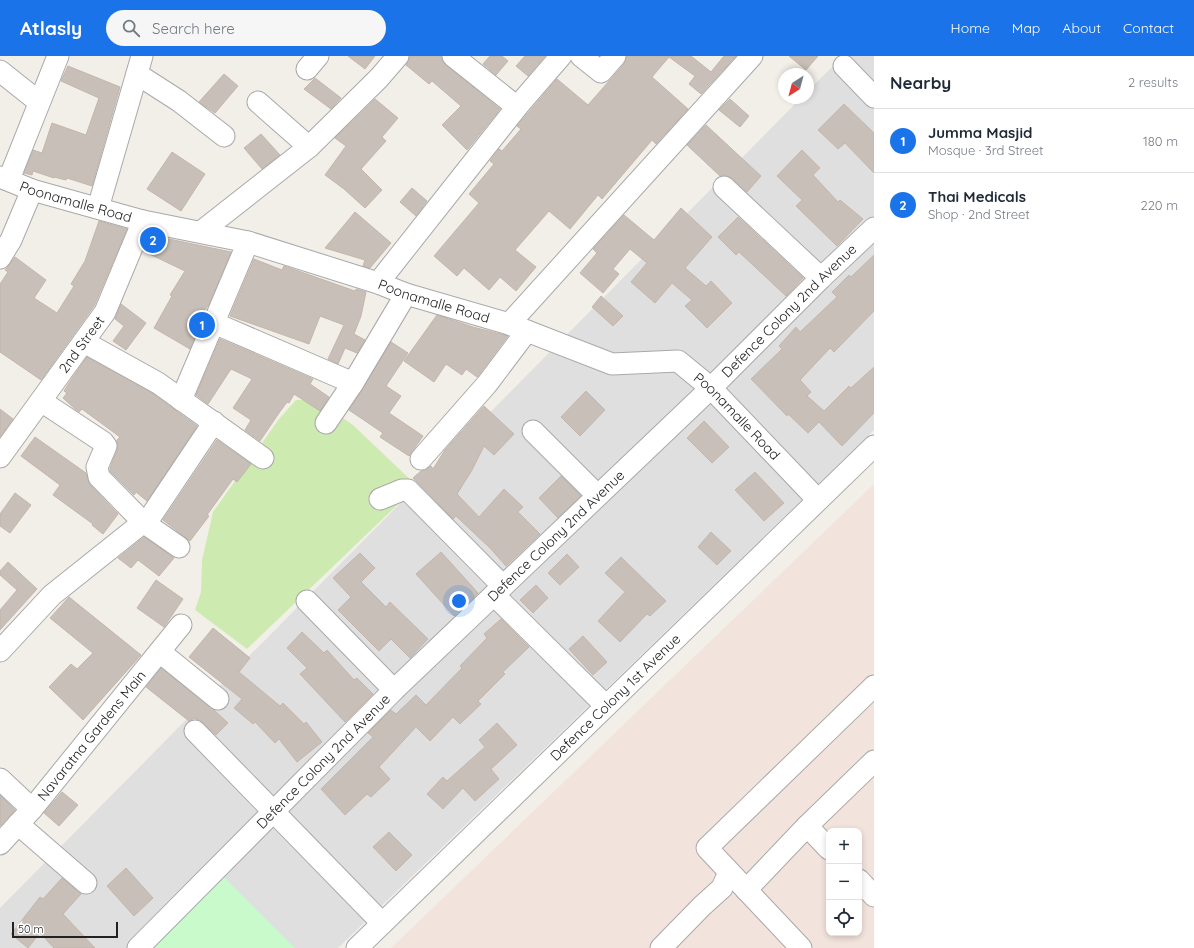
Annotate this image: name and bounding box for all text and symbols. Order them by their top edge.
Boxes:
search box [106,10,386,46]
text: Atlasly [20,16,82,40]
icon: search [120,17,142,39]
text: Search here [152,19,235,38]
text: Home [951,19,990,37]
text: Map [1012,19,1040,37]
text: About [1062,19,1101,37]
text: Contact [1123,19,1174,37]
north arrow [778,68,814,104]
text: Nearby [890,72,951,93]
text: 2 results [1128,74,1178,90]
text: Jumma Masjid [928,123,1032,142]
text: 1 [900,133,906,149]
text: 180 m [1143,133,1178,149]
text: Mosque · 3rd Street [928,142,1043,158]
street label: Poonamalle Road [17,177,134,226]
text: Thai Medicals [928,187,1026,206]
text: 2 [899,197,907,213]
text: 220 m [1140,197,1178,213]
text: Shop · 2nd Street [928,206,1030,222]
pin: 2 [140,225,166,255]
street label: Defence Colony 2nd Avenue [718,240,860,381]
street label: Poonamalle Road [376,275,492,327]
pin: 1 [189,310,215,340]
street label: 2nd Street [55,312,108,377]
street label: Poonamalle Road [690,369,784,464]
street label: Defence Colony 2nd Avenue [483,466,628,605]
your location [449,591,469,611]
street label: Defence Colony 1st Avenue [546,630,684,765]
street label: Navaratna Gardens Main [33,667,150,804]
street label: Defence Colony 2nd Avenue [252,690,394,833]
map controls [826,828,862,936]
button: + [826,828,862,864]
button: − [826,864,862,900]
button: locate [826,900,862,936]
scale bar [12,920,118,939]
text: 50 m [18,922,44,936]

